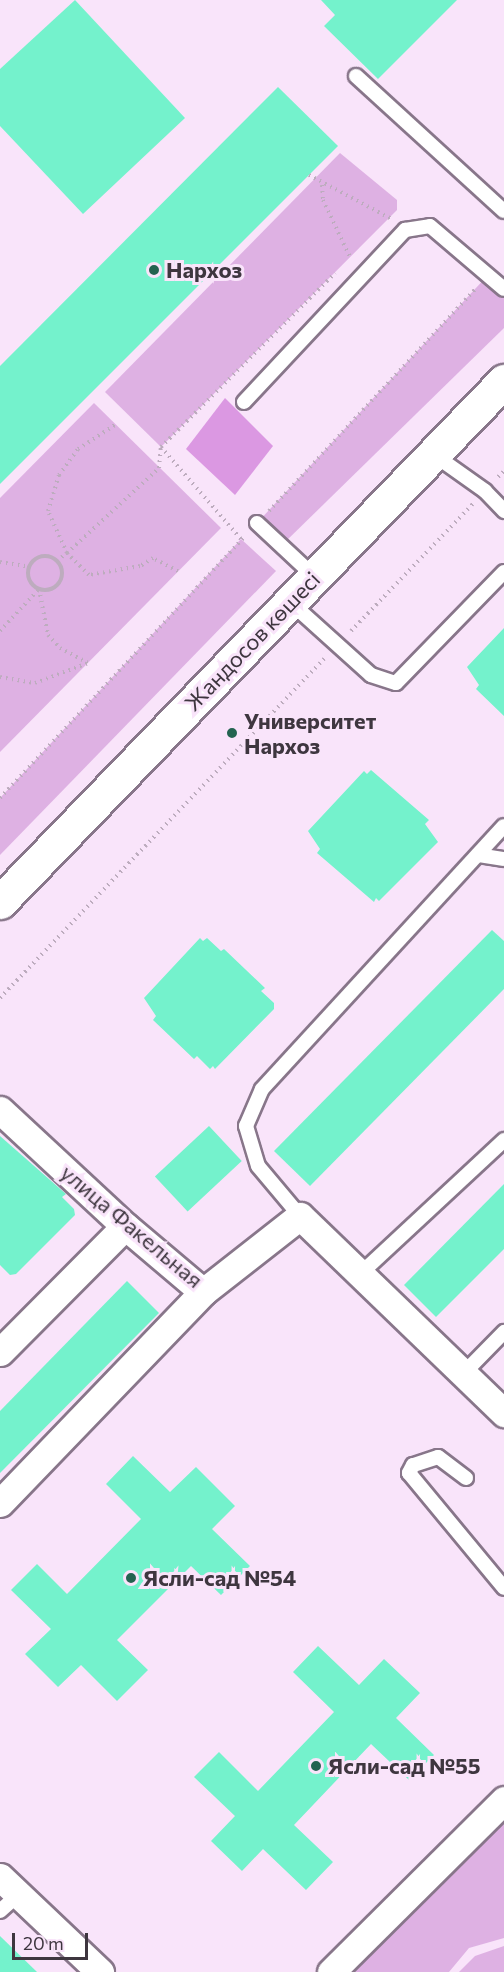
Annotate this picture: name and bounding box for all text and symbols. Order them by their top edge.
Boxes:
place label: Нархоз [166,257,242,283]
marker: Нархоз [147,263,161,277]
street label: Жандосов көшесі [179,566,325,716]
place label: Университет Нархоз [244,707,376,758]
marker: Университет Нархоз [225,726,239,740]
street label: улица Факельная [56,1159,208,1293]
place label: Ясли-сад №54 [143,1565,296,1591]
marker: Ясли-сад №54 [124,1571,138,1585]
place label: Ясли-сад №55 [328,1753,481,1779]
marker: Ясли-сад №55 [309,1759,323,1773]
scale bar [15,1921,92,1959]
text: 20 m [23,1932,64,1954]

